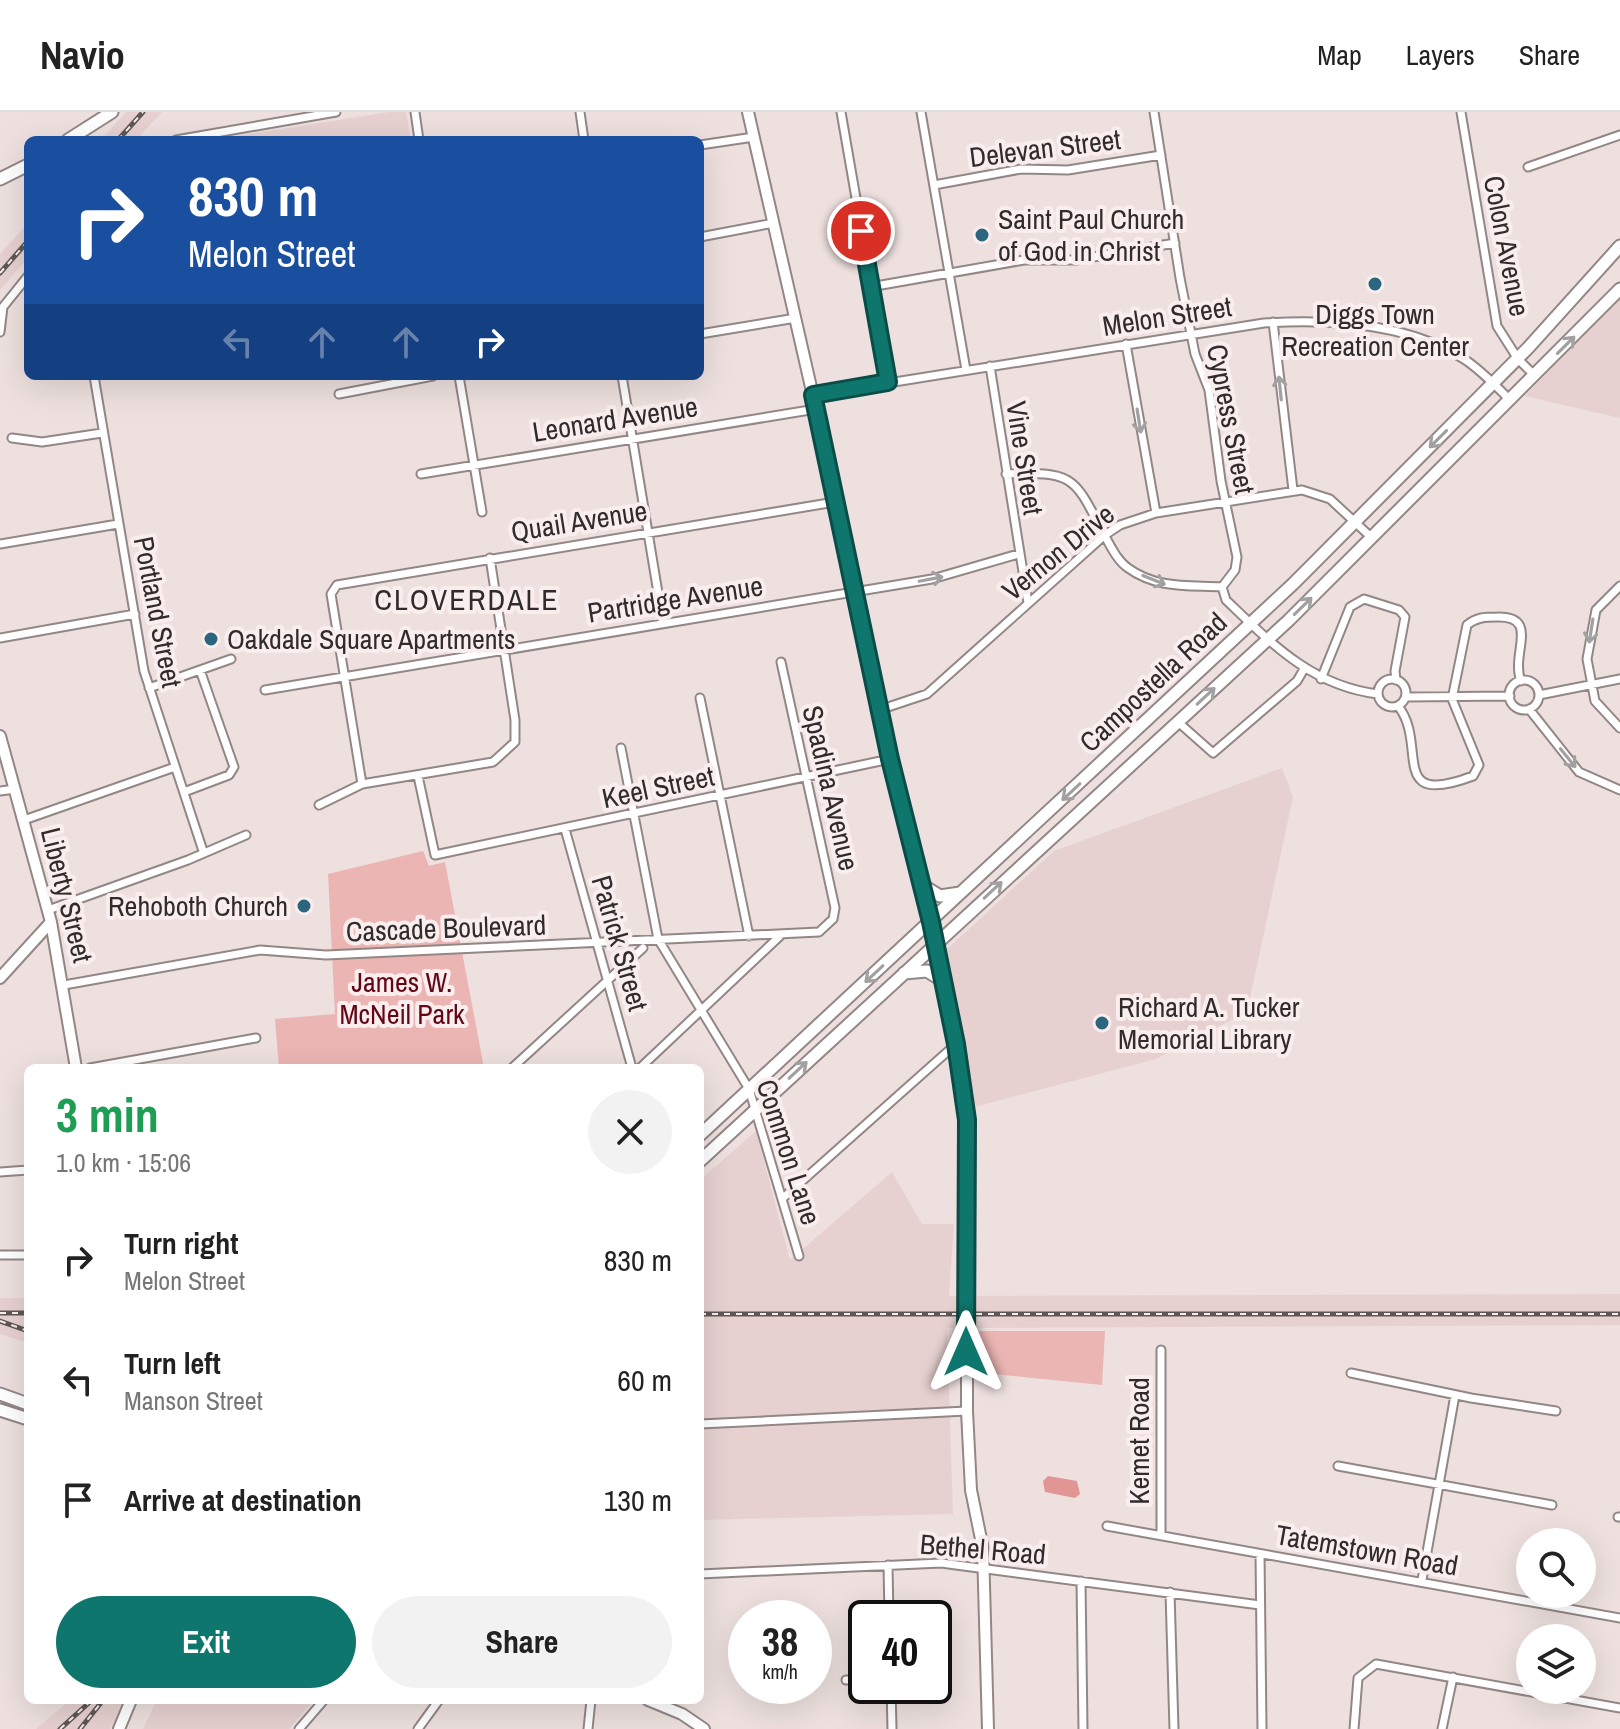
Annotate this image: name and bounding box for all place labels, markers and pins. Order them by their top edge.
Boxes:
pin [827,197,895,265]
place label: Saint Paul Church of God in Christ [998,200,1184,270]
marker: Saint Paul Church of God in Christ [973,226,991,244]
marker: Diggs Town Recreation Center [1366,275,1384,293]
place label: Diggs Town Recreation Center [1281,295,1469,365]
place label: Oakdale Square Apartments [227,620,515,658]
marker: Oakdale Square Apartments [202,630,220,648]
place label: Rehoboth Church [108,887,288,925]
marker: Rehoboth Church [295,897,313,915]
place label: Richard A. Tucker Memorial Library [1118,988,1300,1058]
marker: Richard A. Tucker Memorial Library [1093,1014,1111,1032]

